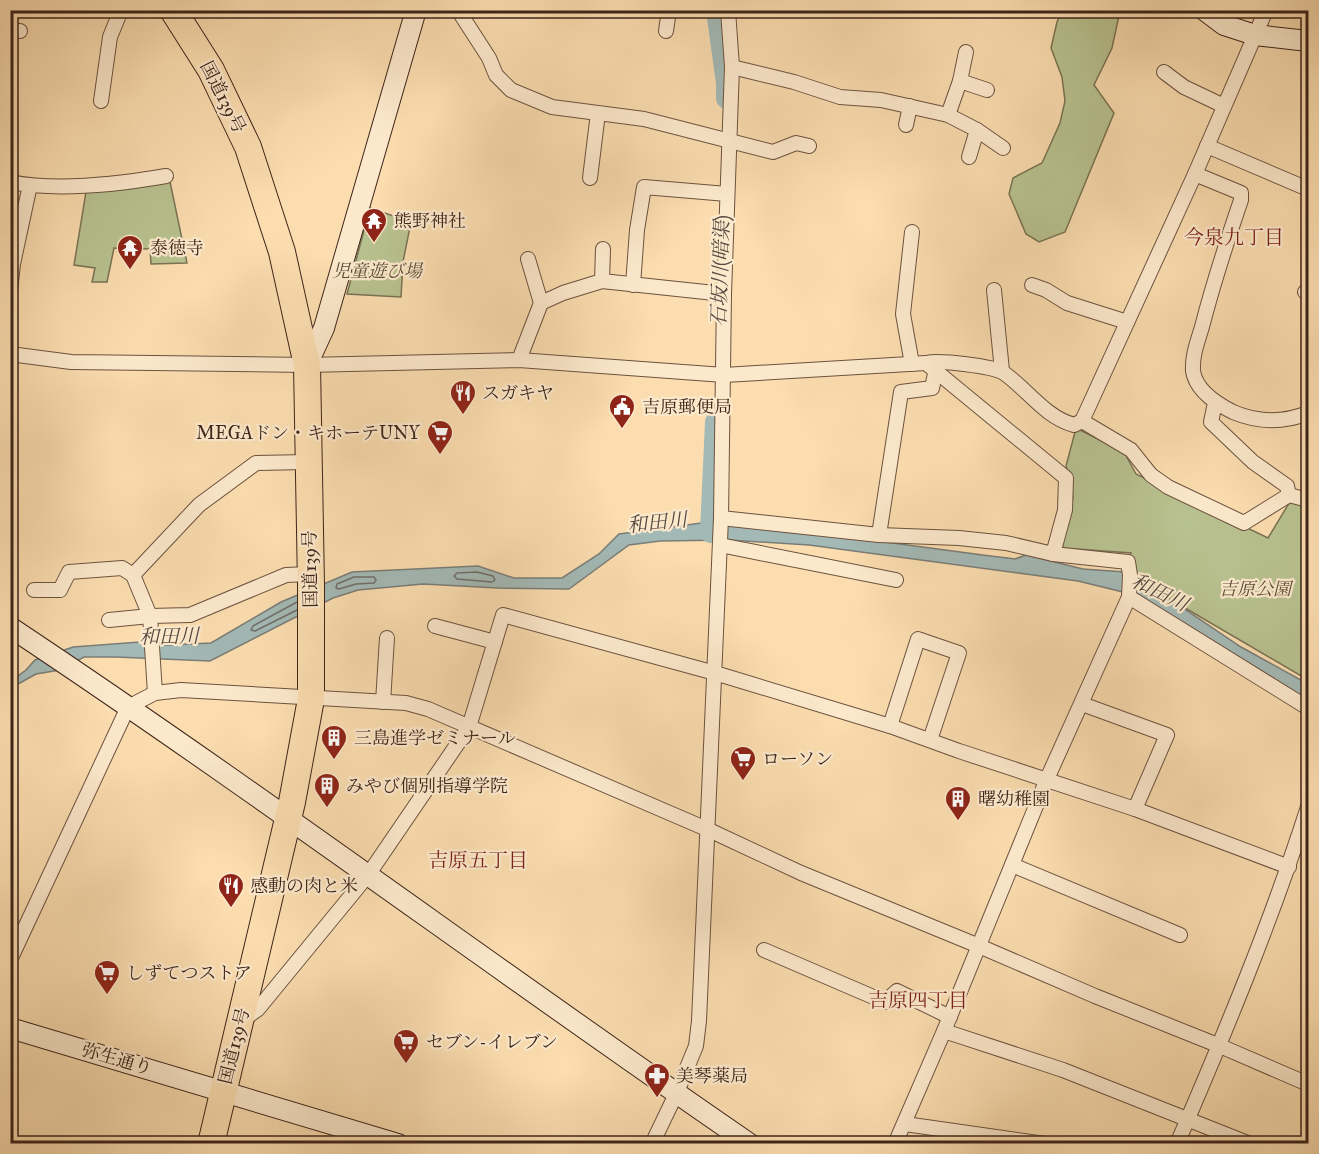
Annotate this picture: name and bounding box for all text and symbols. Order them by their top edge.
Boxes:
street label: 国道139号 [195,57,251,137]
temple icon: 熊野神社 [359,206,389,244]
place label: 熊野神社 [394,210,466,232]
water label: 石坂川(暗渠) [706,215,735,327]
district label: 今泉九丁目 [1184,225,1284,249]
temple icon: 泰徳寺 [115,233,145,271]
place label: 泰徳寺 [150,237,204,259]
park label: 児童遊び場 [332,260,424,282]
restaurant icon: スガキヤ [448,378,478,416]
place label: スガキヤ [482,382,554,404]
public building icon: 吉原郵便局 [607,392,637,430]
place label: 吉原郵便局 [642,396,732,418]
supermarket icon: MEGAドン・キホーテUNY [425,418,455,456]
place label: MEGAドン・キホーテUNY [196,422,421,444]
water label: 和田川 [626,507,690,537]
street label: 国道139号 [298,530,322,608]
water label: 和田川 [1128,568,1194,617]
park label: 吉原公園 [1219,578,1294,600]
water label: 和田川 [139,623,201,649]
building icon: 三島進学ゼミナール [319,723,349,761]
place label: 三島進学ゼミナール [354,727,516,749]
supermarket icon: ローソン [728,744,758,782]
place label: ローソン [762,748,833,770]
building icon: みやび個別指導学院 [312,771,342,809]
place label: みやび個別指導学院 [346,775,508,797]
building icon: 曙幼稚園 [943,784,973,822]
place label: 曙幼稚園 [978,788,1050,810]
district label: 吉原五丁目 [428,848,528,872]
restaurant icon: 感動の肉と米 [216,871,246,909]
place label: 感動の肉と米 [250,875,358,897]
supermarket icon: しずてつストア [92,958,122,996]
place label: しずてつストア [126,962,252,984]
district label: 吉原四丁目 [868,988,968,1012]
street label: 国道139号 [214,1006,254,1086]
supermarket icon: セブン-イレブン [391,1027,421,1065]
place label: セブン-イレブン [426,1031,558,1053]
street label: 弥生通り [79,1039,155,1079]
pharmacy icon: 美琴薬局 [642,1061,672,1099]
place label: 美琴薬局 [676,1065,748,1087]

